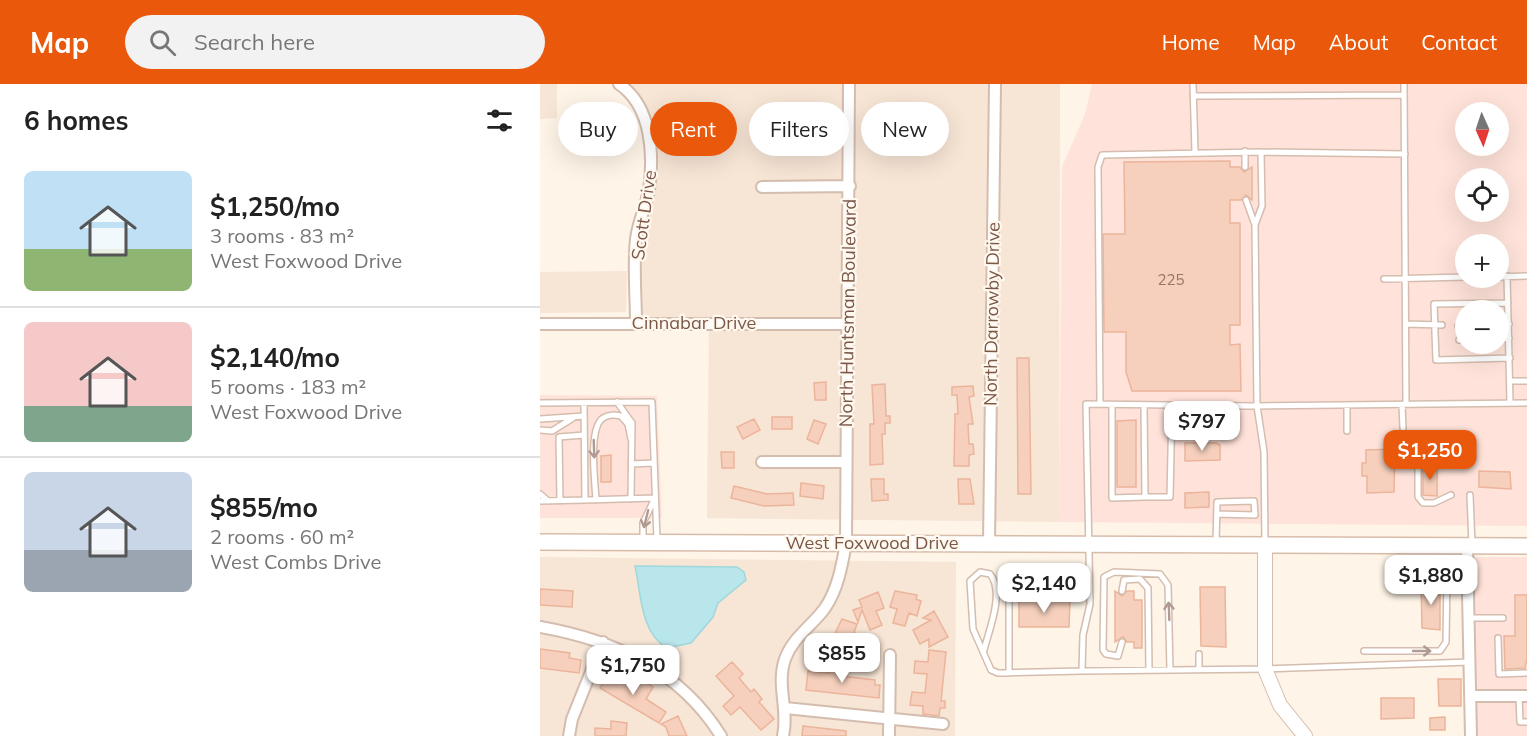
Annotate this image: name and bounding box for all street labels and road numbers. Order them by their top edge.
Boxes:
street label: Scott Drive [626,168,661,261]
street label: North Huntsman Boulevard [834,199,861,427]
street label: North Darrowby Drive [978,222,1005,406]
street label: Cinnabar Drive [632,311,756,334]
street label: West Foxwood Drive [786,531,958,554]

